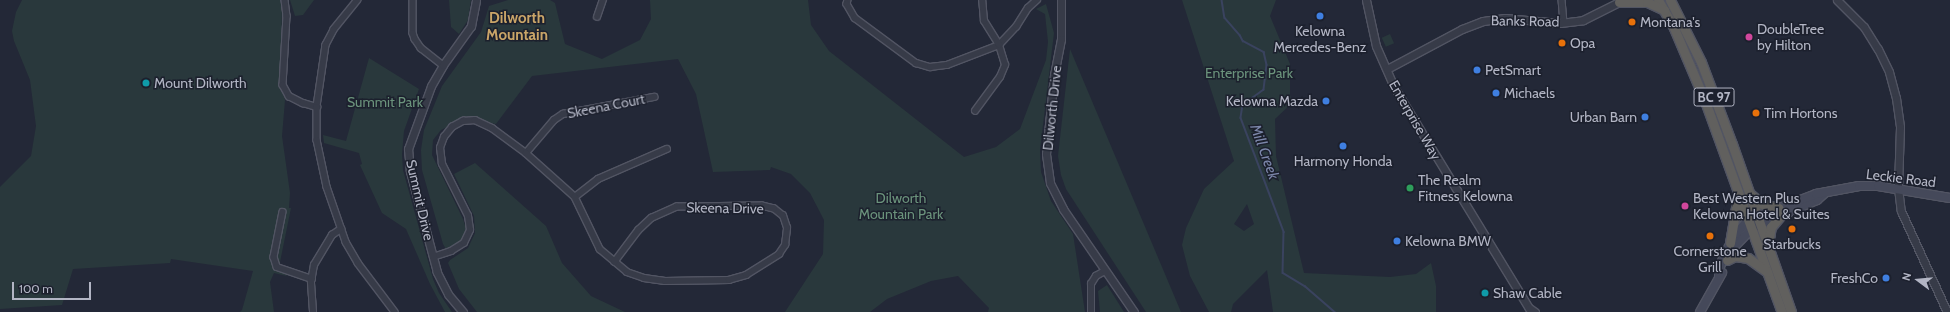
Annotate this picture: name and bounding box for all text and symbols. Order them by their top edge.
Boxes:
district label: Dilworth Mountain [486,9,548,44]
marker: Kelowna Mercedes-Benz [1315,11,1325,21]
street label: Banks Road [1491,12,1559,30]
place label: Montana's [1640,14,1700,30]
marker: Montana's [1627,17,1637,27]
place label: DoubleTree by Hilton [1757,21,1824,54]
place label: Kelowna Mercedes-Benz [1274,23,1366,56]
marker: DoubleTree by Hilton [1744,32,1754,42]
place label: Opa [1570,35,1595,51]
marker: Opa [1557,38,1567,48]
place label: PetSmart [1485,62,1541,78]
street label: Dilworth Drive [1039,65,1065,151]
park label: Enterprise Park [1205,65,1293,81]
marker: PetSmart [1472,65,1482,75]
place label: Mount Dilworth [154,75,247,91]
street label: Enterprise Way [1385,77,1445,163]
marker: Mount Dilworth [141,78,151,88]
place label: Michaels [1504,85,1555,101]
road number: BC 97 [1693,86,1735,108]
marker: Michaels [1491,88,1501,98]
street label: Skeena Court [566,90,646,122]
place label: Kelowna Mazda [1226,93,1318,109]
park label: Summit Park [347,94,423,110]
marker: Kelowna Mazda [1321,96,1331,106]
place label: Tim Hortons [1764,105,1838,121]
marker: Tim Hortons [1751,108,1761,118]
place label: Urban Barn [1570,109,1637,125]
marker: Urban Barn [1640,112,1650,122]
water label: Mill Creek [1246,122,1282,182]
marker: Harmony Honda [1338,141,1348,151]
place label: Harmony Honda [1294,153,1392,169]
street label: Summit Drive [403,158,437,242]
street label: Leckie Road [1865,165,1937,191]
place label: The Realm Fitness Kelowna [1418,172,1513,204]
marker: The Realm Fitness Kelowna [1405,183,1415,193]
park label: Dilworth Mountain Park [859,190,943,222]
place label: Best Western Plus Kelowna Hotel & Suites [1693,190,1830,222]
street label: Skeena Drive [686,199,764,217]
marker: Best Western Plus Kelowna Hotel & Suites [1680,201,1690,211]
marker: Starbucks [1787,224,1797,234]
marker: Cornerstone Grill [1705,231,1715,241]
place label: Kelowna BMW [1405,233,1491,249]
marker: Kelowna BMW [1392,236,1402,246]
place label: Starbucks [1763,236,1821,252]
place label: Cornerstone Grill [1673,243,1747,276]
north arrow [1898,260,1938,300]
place label: FreshCo [1831,270,1878,286]
text: N [1899,271,1914,282]
marker: FreshCo [1881,273,1891,283]
scale bar [14,274,93,300]
text: 100 m [19,281,53,296]
place label: Shaw Cable [1493,285,1562,301]
marker: Shaw Cable [1480,288,1490,298]

